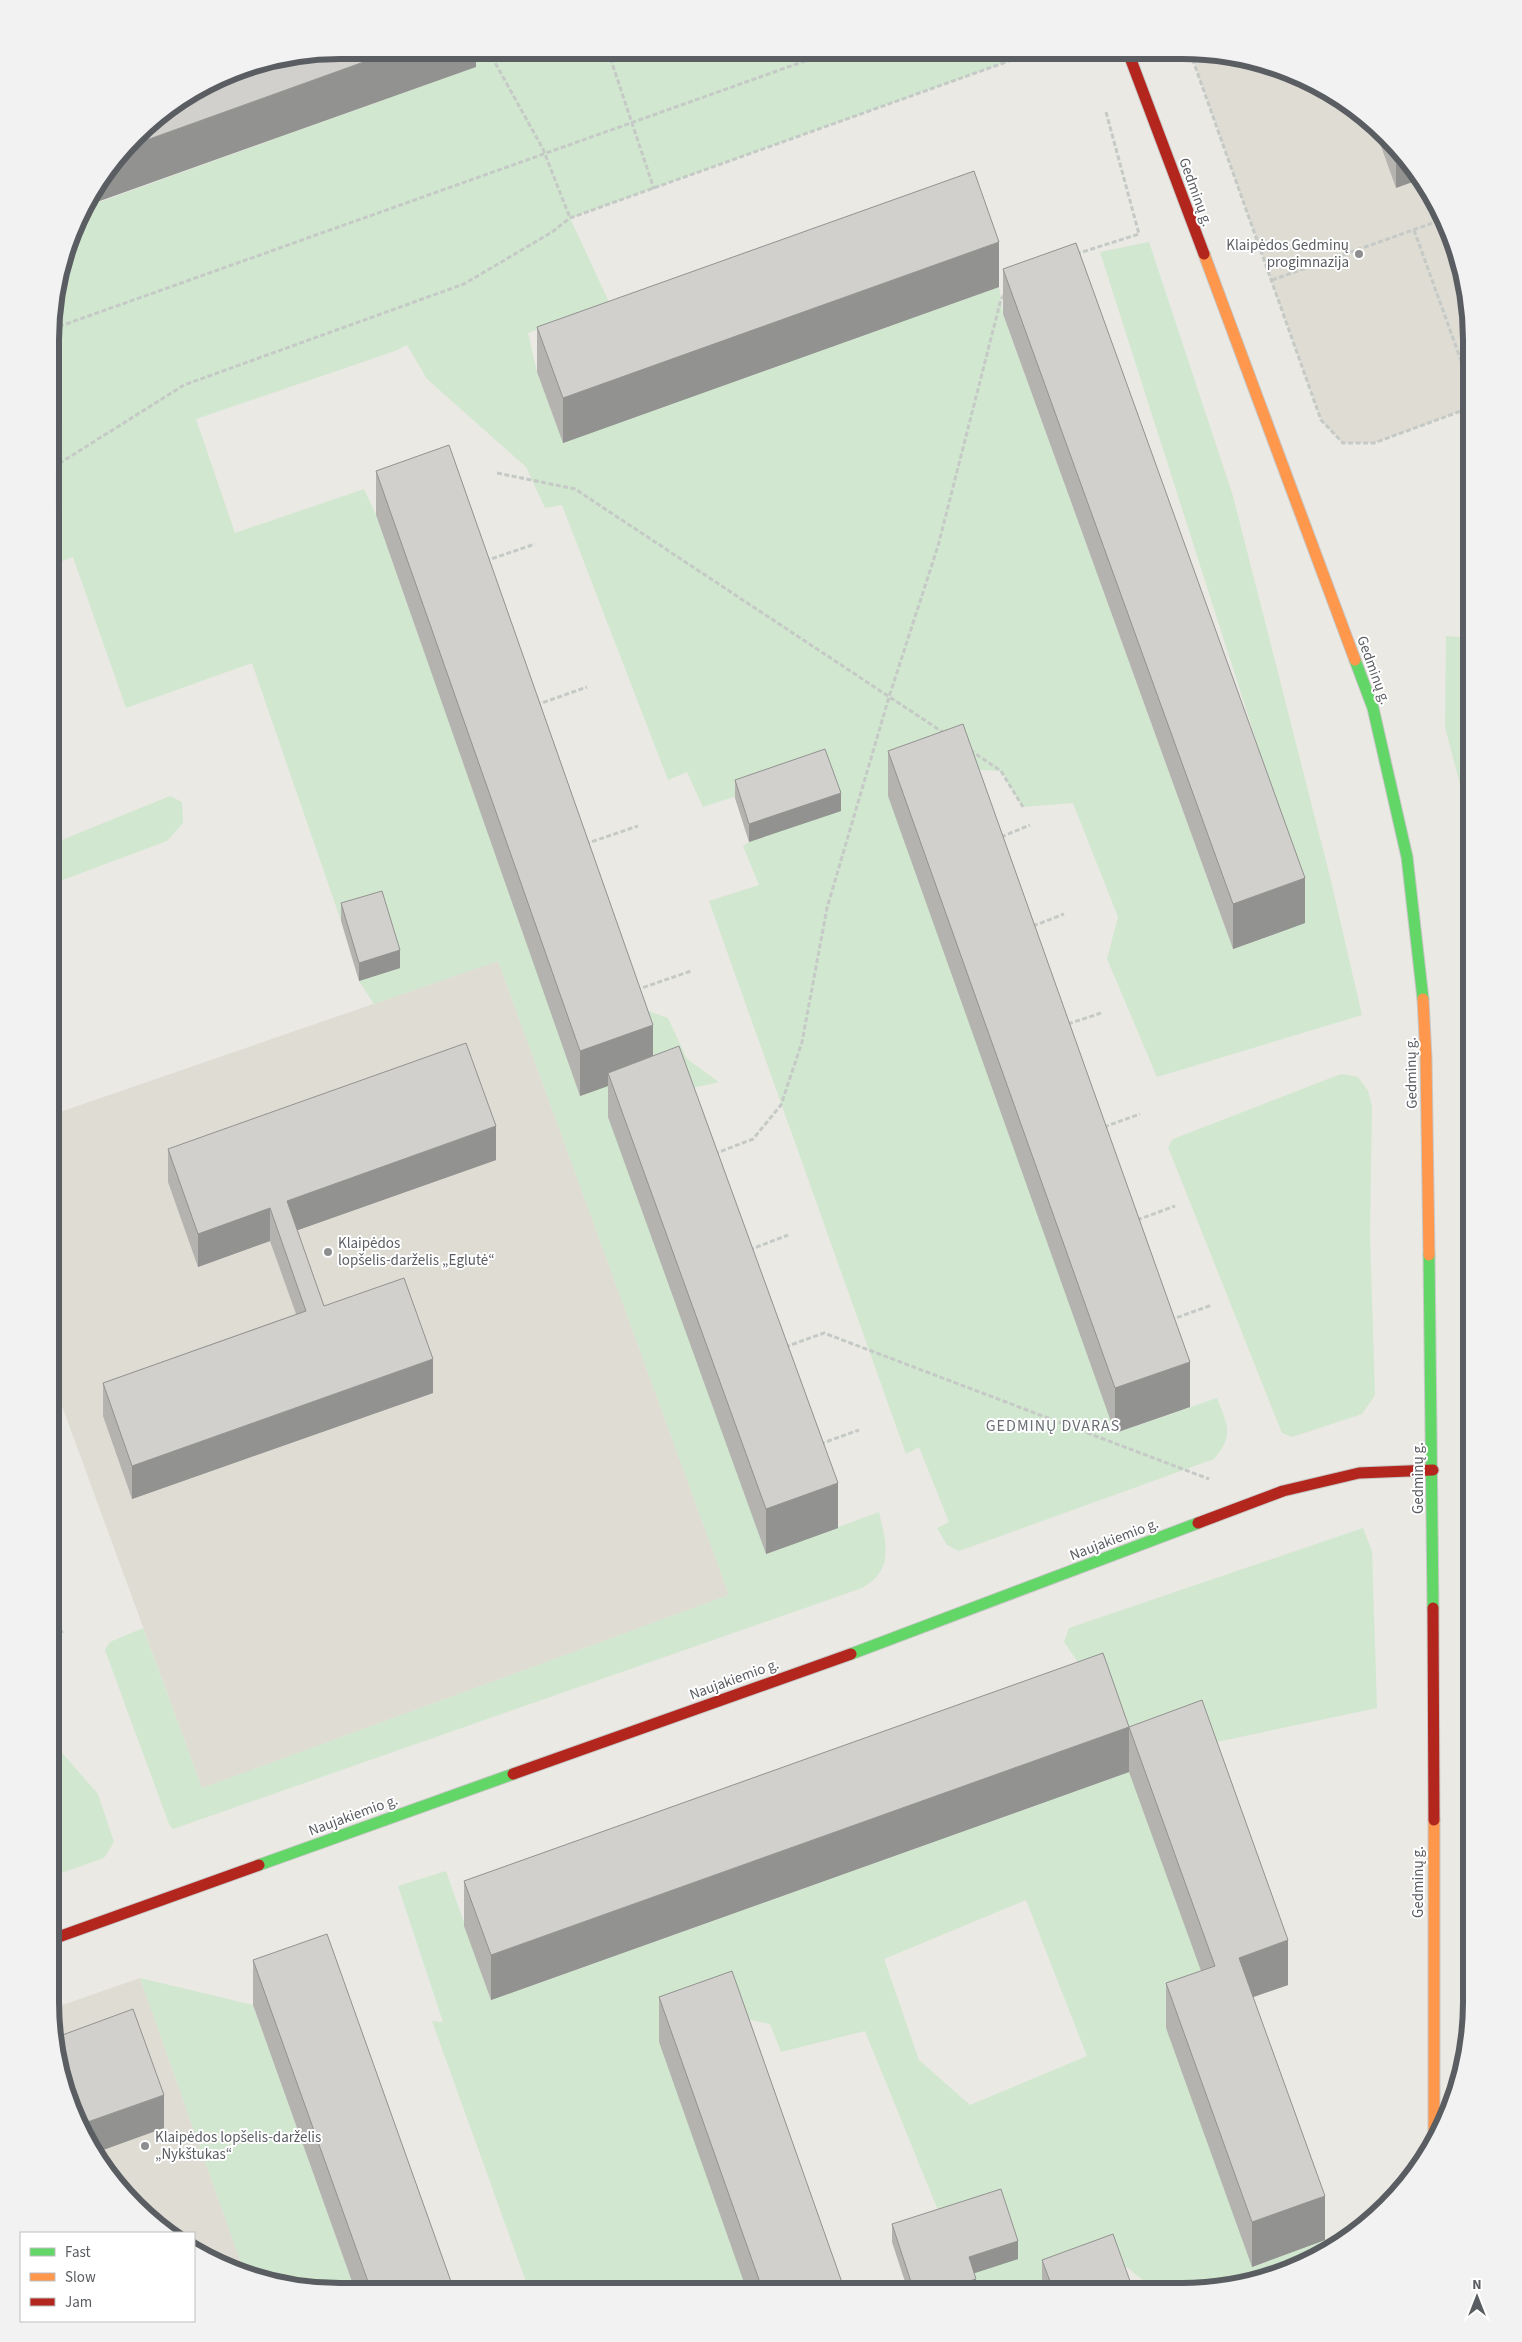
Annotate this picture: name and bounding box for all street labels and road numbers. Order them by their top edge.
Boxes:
street label: Gedminų g. [1173,155,1218,230]
street label: Gedminų g. [1351,633,1396,708]
street label: Gedminų g. [1400,1037,1423,1109]
street label: Gedminų g. [1408,1442,1429,1514]
street label: Naujakiemio g. [1067,1513,1162,1566]
street label: Naujakiemio g. [687,1654,782,1705]
street label: Naujakiemio g. [306,1790,401,1841]
street label: Gedminų g. [1408,1846,1429,1918]

